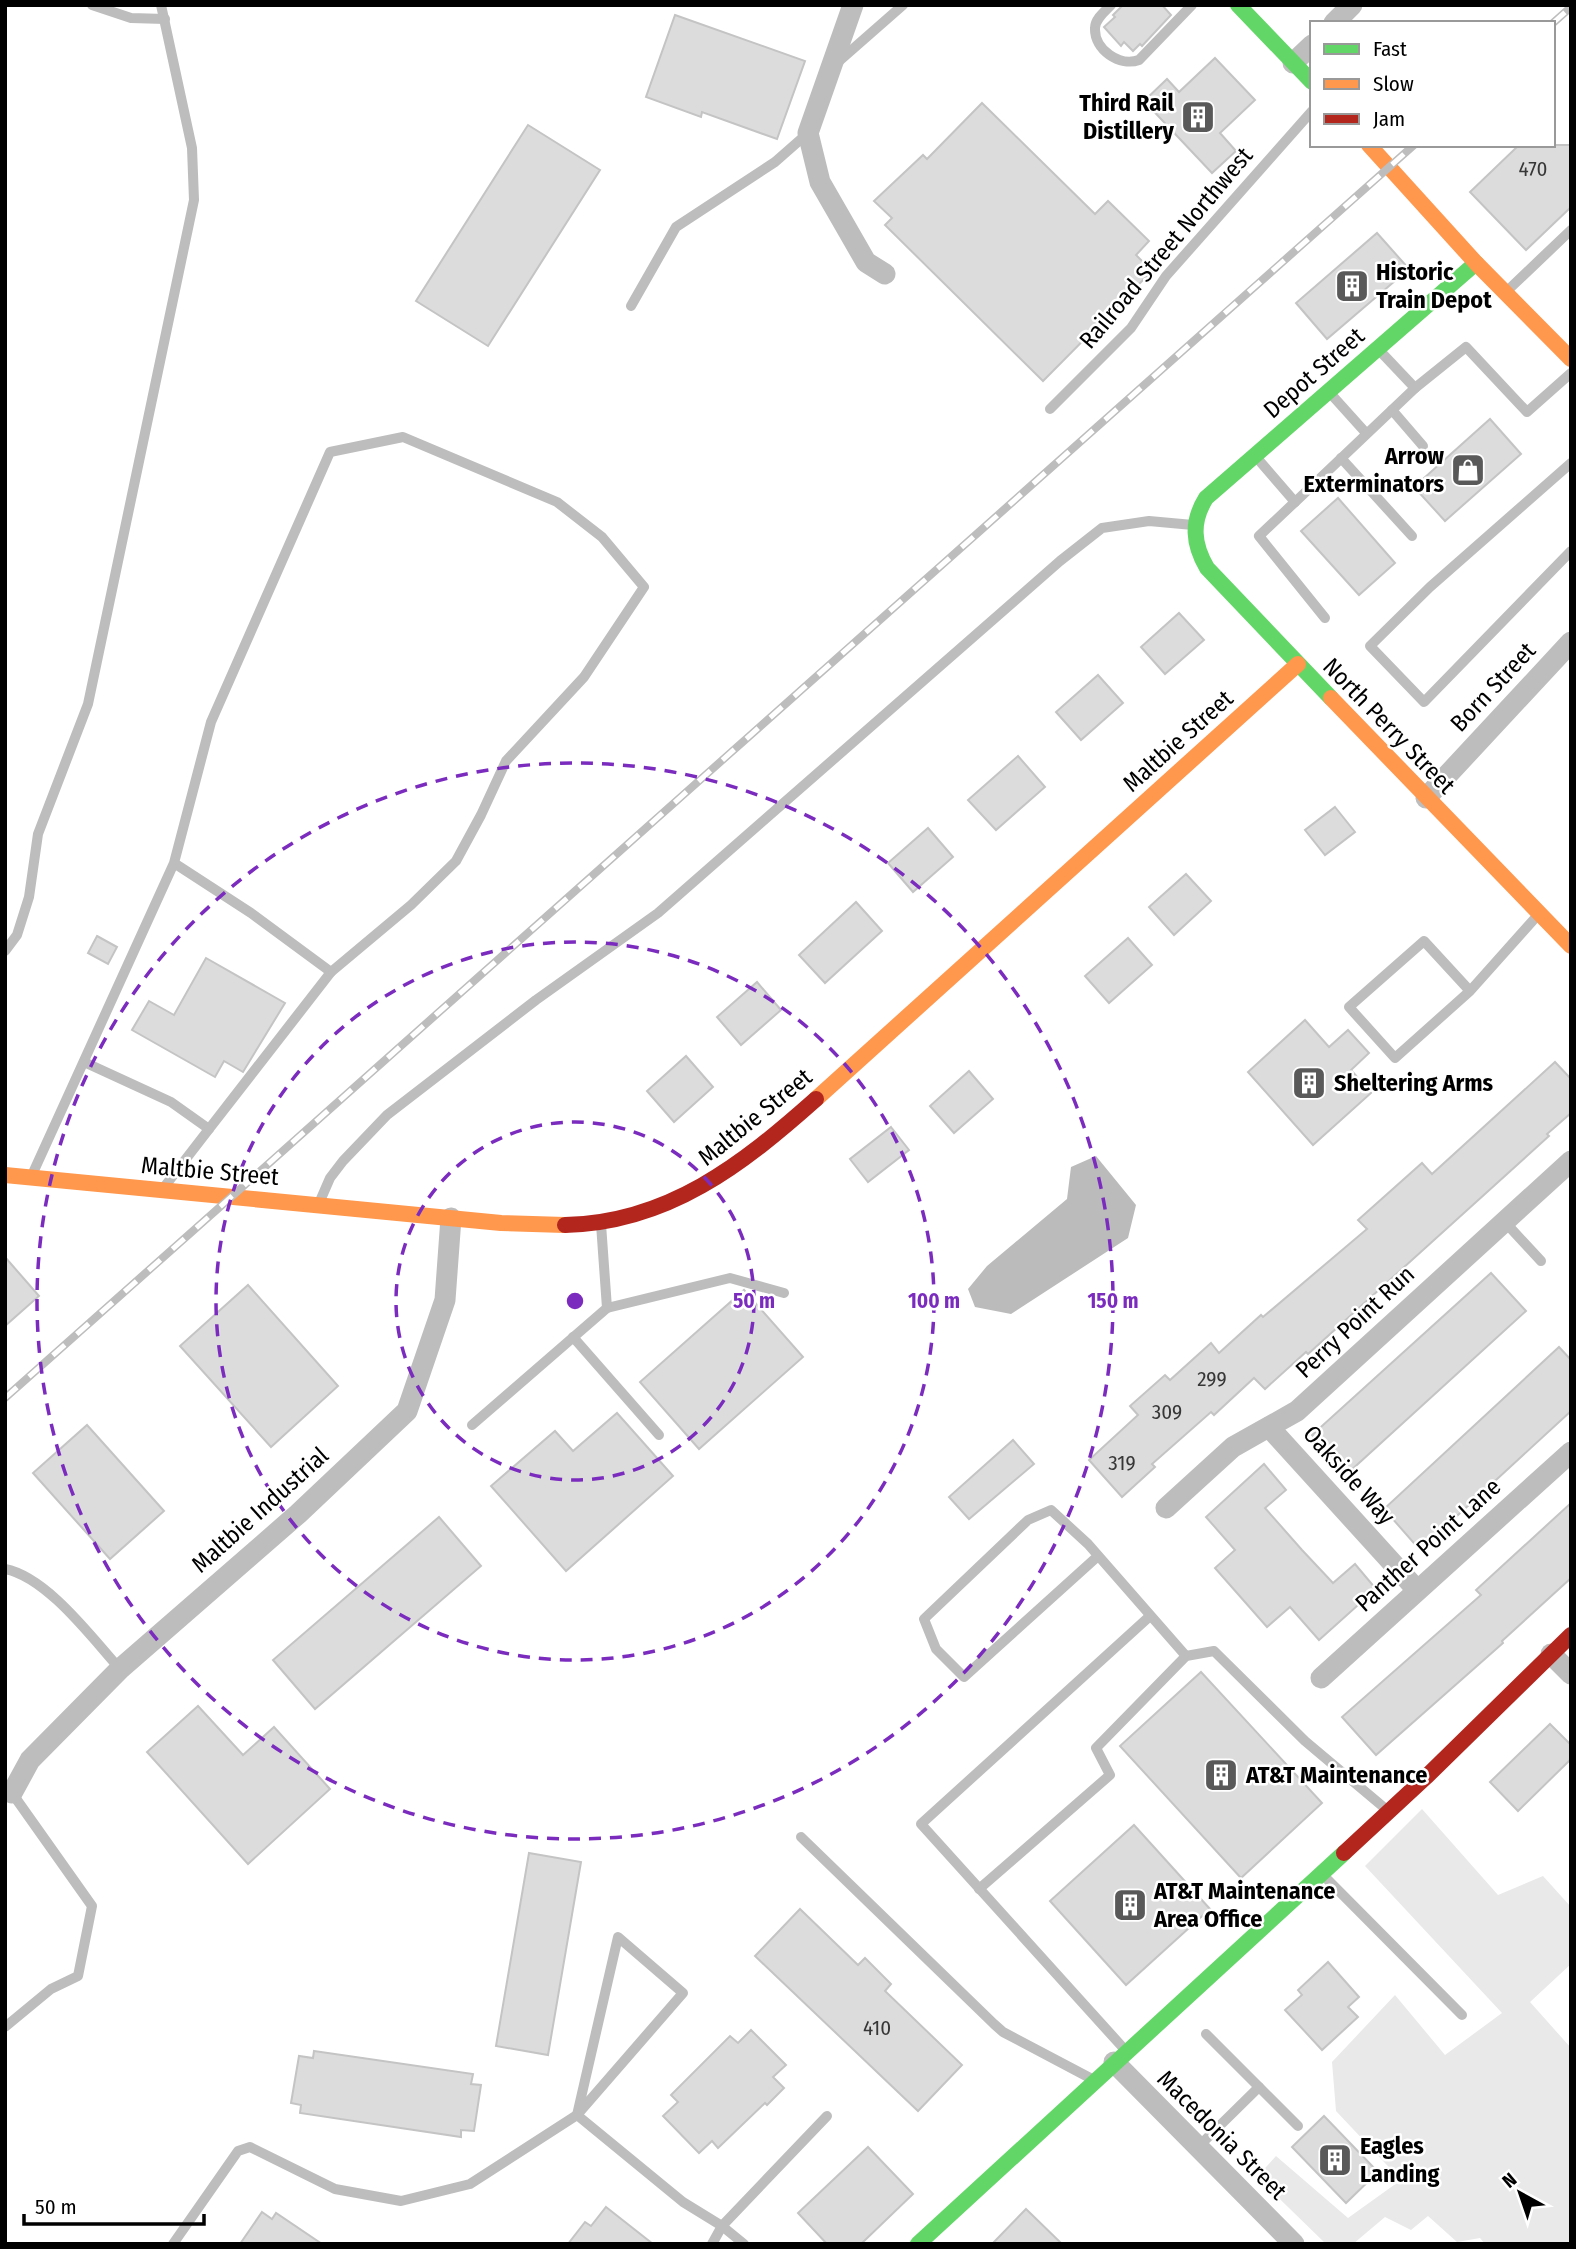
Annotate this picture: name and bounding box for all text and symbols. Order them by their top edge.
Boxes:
legend [1310,21,1555,147]
text: Fast [1373,36,1407,62]
text: Slow [1373,71,1414,97]
place label: Third Rail Distillery [1079,89,1175,145]
building icon: Third Rail Distillery [1179,98,1217,136]
text: Jam [1373,106,1405,132]
street label: Railroad Street Northwest [1074,142,1258,354]
house number: 470 [1519,156,1547,182]
place label: Historic Train Depot [1376,258,1492,314]
building icon: Historic Train Depot [1333,267,1371,305]
street label: Depot Street [1258,322,1370,424]
place label: Arrow Exterminators [1303,442,1445,498]
shop icon: Arrow Exterminators [1449,451,1487,489]
street label: Born Street [1445,637,1541,737]
street label: North Perry Street [1317,652,1461,800]
street label: Maltbie Street [1117,684,1239,798]
street label: Maltbie Street [693,1063,818,1171]
building icon: Sheltering Arms [1290,1064,1328,1102]
place label: Sheltering Arms [1334,1069,1494,1097]
street label: Maltbie Street [140,1151,280,1191]
street label: Perry Point Run [1290,1260,1420,1384]
text: 50 m [733,1288,775,1314]
text: 100 m [908,1288,960,1314]
text: 150 m [1087,1288,1139,1314]
centre of rings [563,1289,587,1313]
house number: 299 [1197,1366,1227,1392]
house number: 309 [1152,1399,1182,1425]
street label: Oakside Way [1297,1420,1401,1531]
street label: Maltbie Industrial [186,1441,334,1579]
house number: 319 [1108,1450,1136,1476]
street label: Panther Point Lane [1350,1473,1506,1617]
building icon: AT&T Maintenance [1202,1756,1240,1794]
place label: AT&T Maintenance [1245,1761,1428,1789]
place label: AT&T Maintenance Area Office [1153,1877,1336,1933]
building icon: AT&T Maintenance Area Office [1111,1886,1149,1924]
house number: 410 [863,2015,891,2041]
street label: Macedonia Street [1152,2065,1292,2205]
place label: Eagles Landing [1360,2132,1439,2188]
building icon: Eagles Landing [1316,2141,1354,2179]
north arrow [1485,2158,1555,2228]
text: N [1498,2168,1521,2193]
scale bar [24,2182,205,2226]
text: 50 m [35,2194,77,2220]

